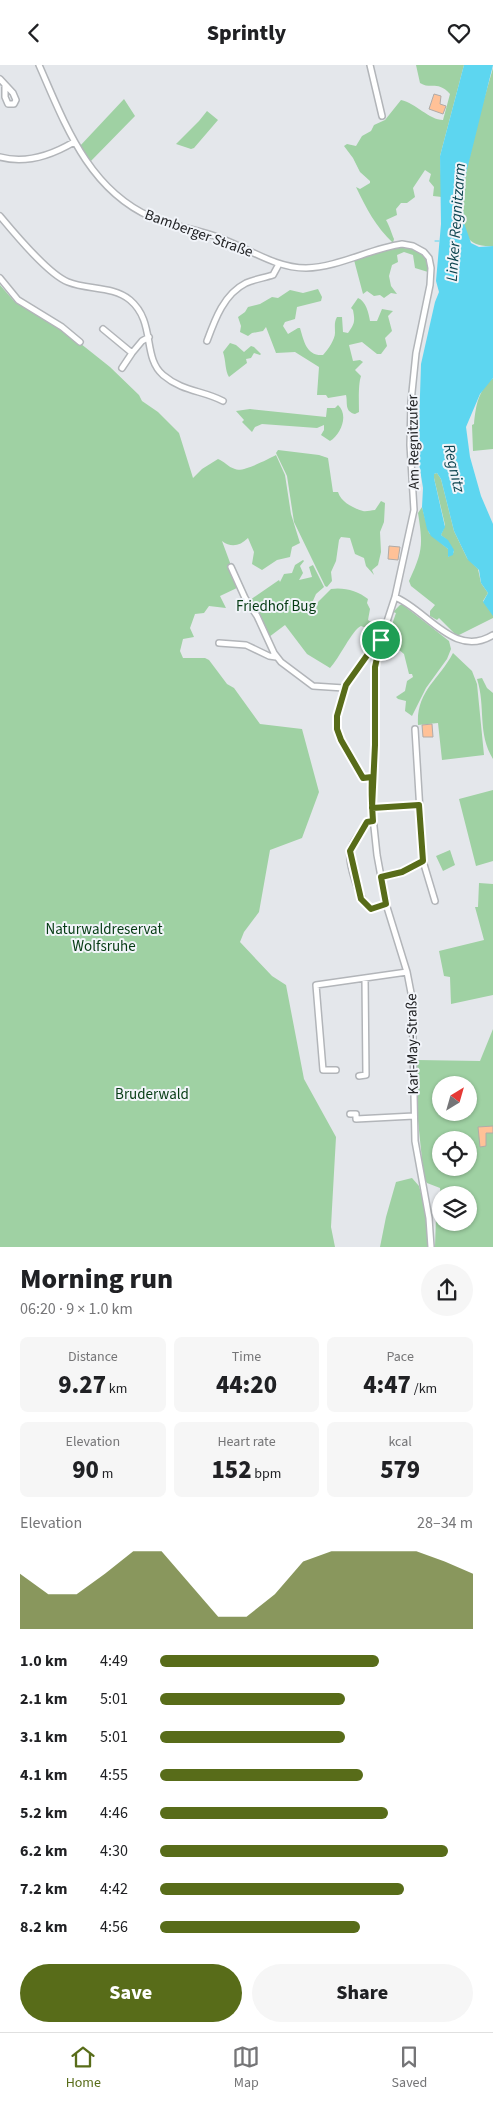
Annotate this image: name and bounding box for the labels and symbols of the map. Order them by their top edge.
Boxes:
water label: Linker Regnitzarm [441,162,471,282]
street label: Bamberger Straße [142,204,256,263]
street label: Am Regnitzufer [402,394,425,490]
water label: Regnitz [438,442,470,495]
park label: Friedhof Bug [236,596,316,617]
pin [360,619,402,661]
park label: Naturwaldreservat Wolfsruhe [45,919,163,957]
street label: Karl-May-Straße [401,993,424,1095]
north arrow [432,1076,478,1121]
park label: Bruderwald [115,1084,189,1105]

